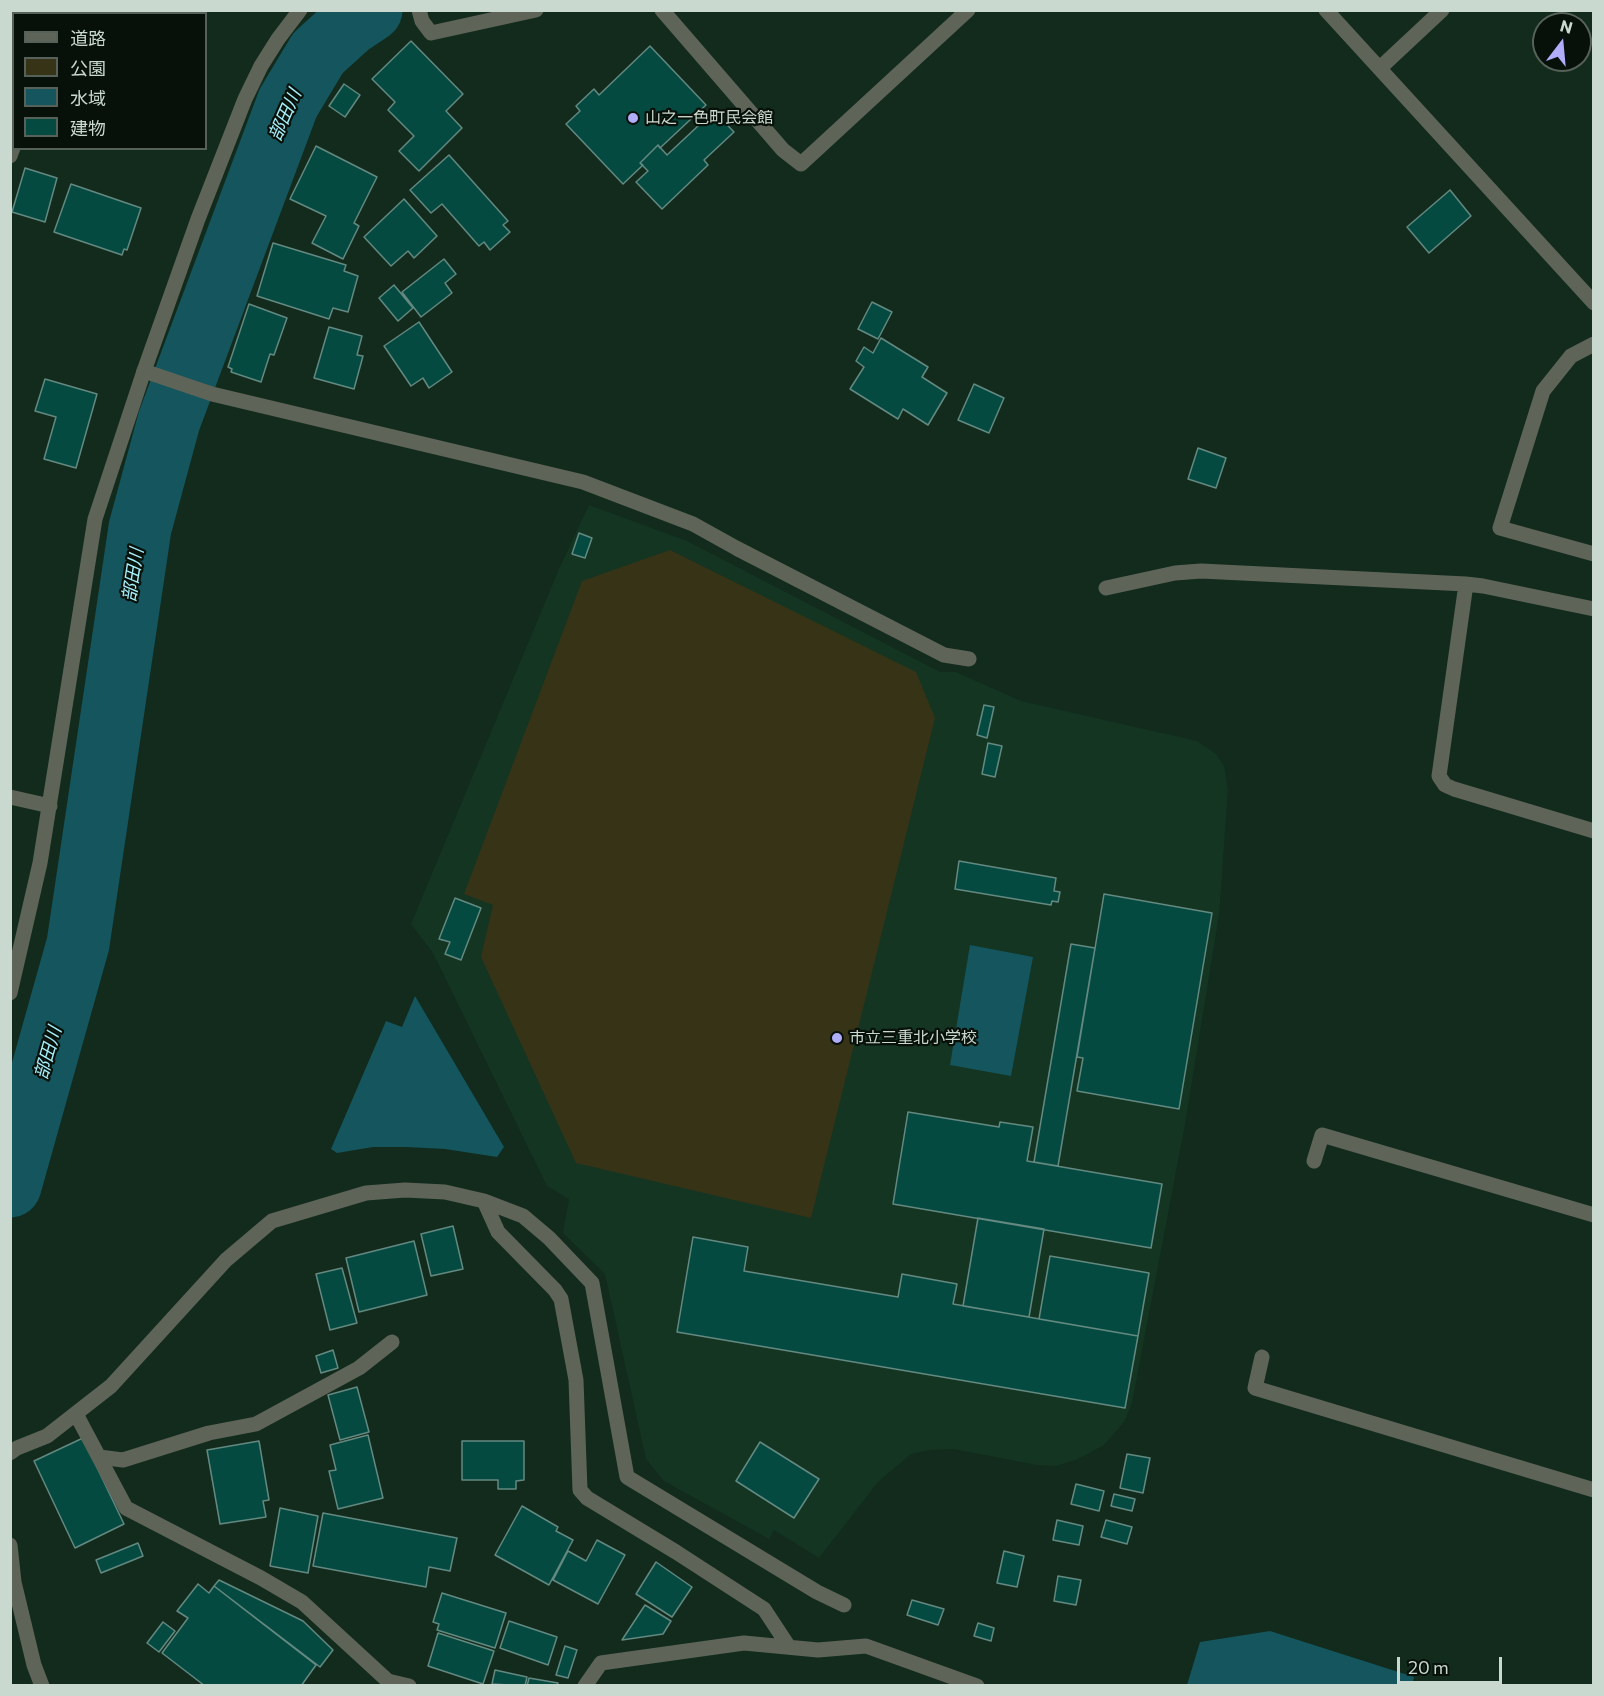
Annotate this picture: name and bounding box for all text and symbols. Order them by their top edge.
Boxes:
legend [12,12,207,150]
north arrow [1532,12,1592,72]
text: N [1558,15,1575,37]
text: 道路 [70,27,106,49]
text: 公園 [70,57,106,79]
water label: 部田川 [264,86,306,144]
text: 水域 [70,87,106,109]
place label: 山之一色町民会館 [645,108,773,128]
marker: 山之一色町民会館 [626,111,640,125]
text: 建物 [70,117,106,139]
water label: 部田川 [118,547,148,603]
water label: 部田川 [30,1024,66,1082]
place label: 市立三重北小学校 [849,1028,977,1048]
marker: 市立三重北小学校 [830,1031,844,1045]
scale bar [1400,1645,1505,1683]
text: 20 m [1408,1656,1449,1678]

